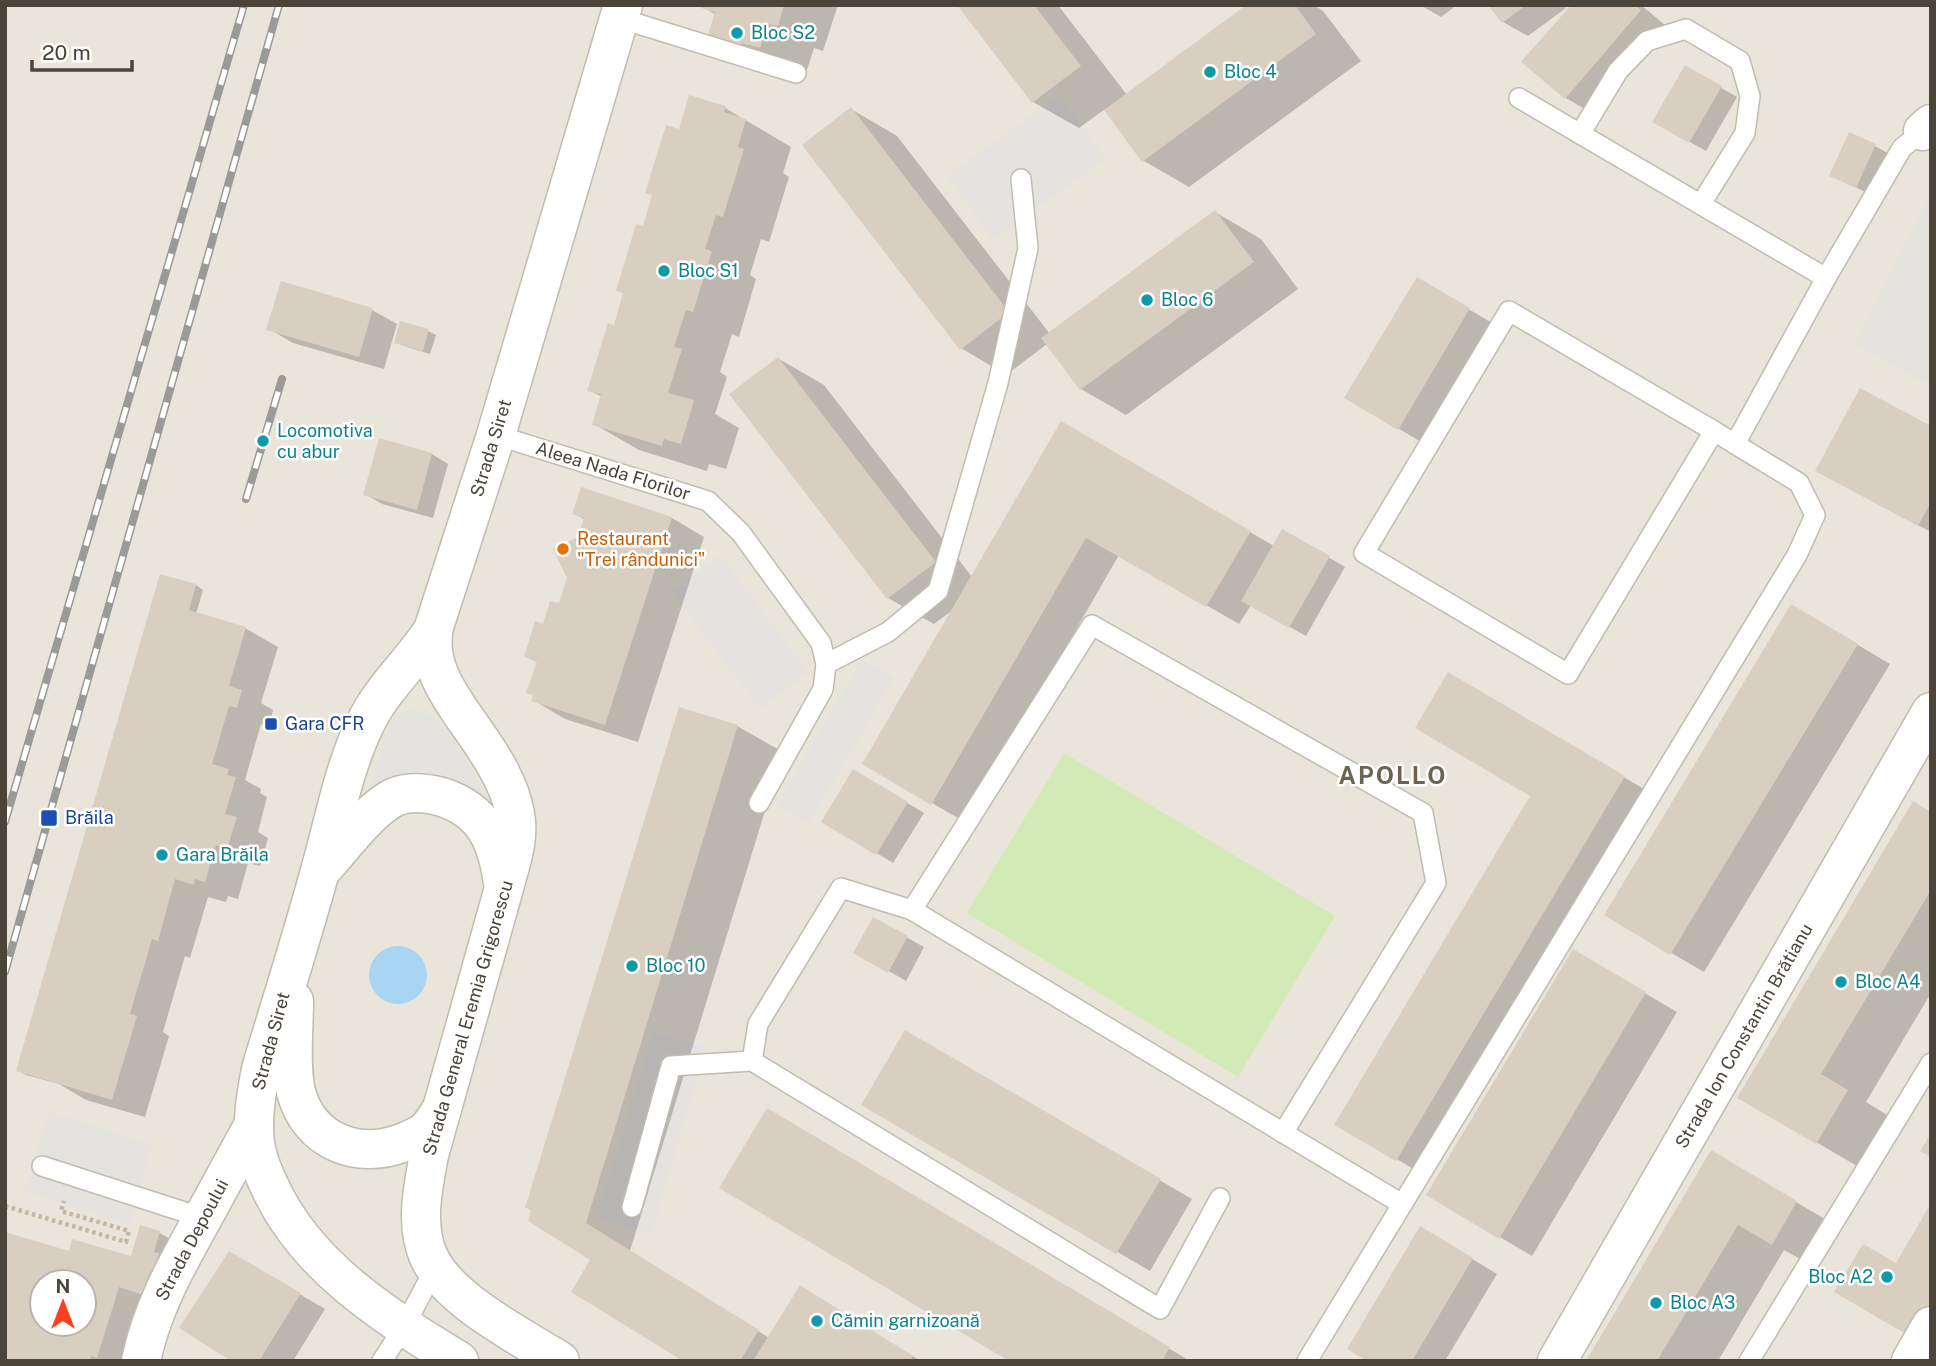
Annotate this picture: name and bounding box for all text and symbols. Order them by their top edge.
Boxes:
place label: Bloc S2 [751,22,815,43]
marker: Bloc S2 [729,25,745,41]
scale bar [32,28,131,72]
text: 20 m [42,40,91,65]
place label: Bloc 4 [1224,61,1277,82]
marker: Bloc 4 [1202,64,1218,80]
place label: Bloc S1 [678,260,739,281]
marker: Bloc S1 [656,263,672,279]
place label: Bloc 6 [1161,289,1214,310]
marker: Bloc 6 [1139,292,1155,308]
street label: Strada Siret [466,397,515,499]
place label: Locomotiva cu abur [277,420,373,462]
marker: Locomotiva cu abur [255,433,271,449]
street label: Aleea Nada Florilor [533,437,693,504]
place label: Restaurant "Trei rândunici" [577,528,706,570]
marker: Restaurant "Trei rândunici" [555,541,571,557]
place label: Gara CFR [285,713,364,734]
marker: Gara CFR [263,716,279,732]
district label: APOLLO [1339,761,1447,789]
place label: Brăila [65,807,114,828]
marker: Brăila [39,808,59,828]
place label: Gara Brăila [176,844,269,865]
marker: Gara Brăila [154,847,170,863]
street label: Strada General Eremia Grigorescu [418,878,517,1158]
street label: Strada Ion Constantin Brătianu [1670,920,1817,1152]
place label: Bloc 10 [646,955,706,976]
marker: Bloc 10 [624,958,640,974]
place label: Bloc A4 [1855,971,1920,992]
marker: Bloc A4 [1833,974,1849,990]
street label: Strada Siret [247,989,294,1092]
street label: Strada Depoului [151,1175,232,1304]
place label: Bloc A2 [1808,1266,1873,1287]
north arrow [28,1268,98,1338]
marker: Bloc A2 [1879,1269,1895,1285]
text: N [56,1275,70,1297]
place label: Bloc A3 [1670,1292,1735,1313]
marker: Bloc A3 [1648,1295,1664,1311]
place label: Cămin garnizoană [831,1310,980,1331]
marker: Cămin garnizoană [809,1313,825,1329]

